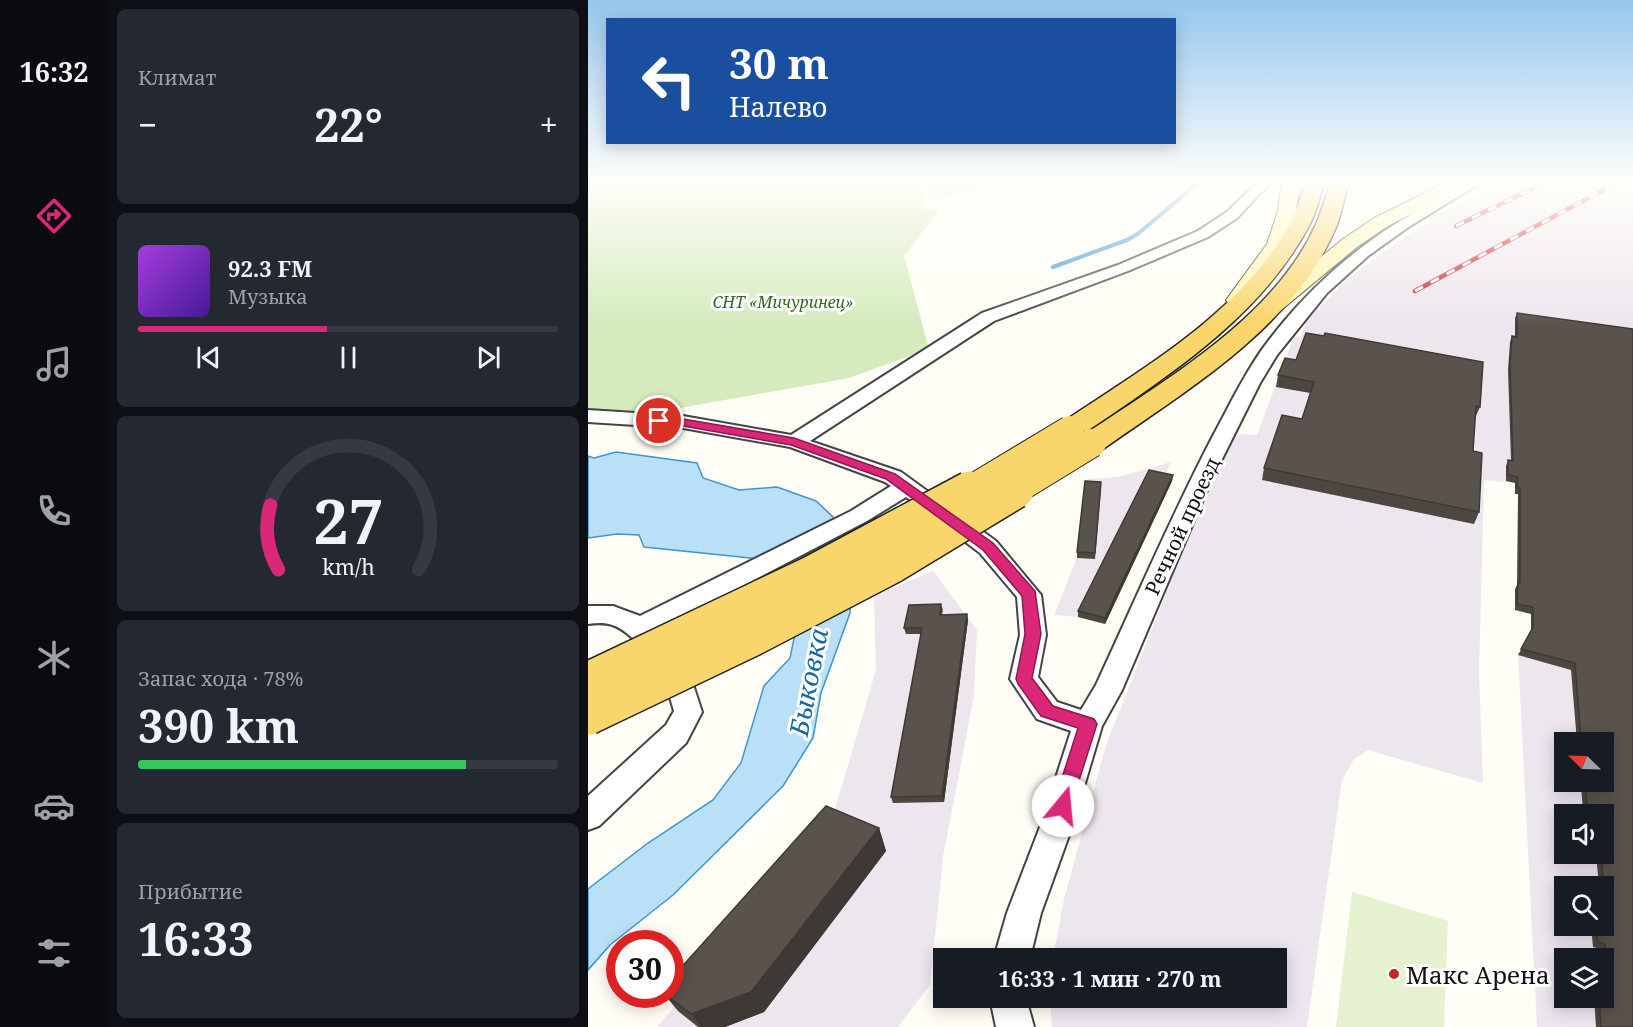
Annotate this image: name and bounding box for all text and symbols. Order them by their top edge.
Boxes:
text: 30 m [729,34,829,91]
icon: left [630,42,708,120]
text: 16:32 [19,53,89,90]
text: Климат [138,64,216,91]
text: Налево [729,88,827,125]
text: 22° [314,94,383,155]
text: − [138,102,157,147]
text: + [540,102,558,147]
icon: directions [33,195,75,237]
text: 92.3 FM [228,253,312,283]
text: Музыка [228,283,308,310]
park label: СНТ «Мичуринец» [712,291,854,313]
icon: previous [192,341,225,374]
icon: pause [332,341,365,374]
icon: next [472,341,505,374]
icon: music [33,343,75,385]
pin [633,395,684,446]
icon: arrive [642,404,675,437]
street label: Речной проезд [1138,453,1226,599]
text: 27 [313,478,383,563]
icon: phone [33,490,75,532]
text: km/h [322,553,375,582]
water label: Быковка [780,625,836,740]
icon: climate [33,637,75,679]
text: Запас хода · 78% [138,665,303,692]
text: 390 km [138,695,299,756]
north arrow [1554,732,1614,792]
map controls [1554,732,1614,1008]
position arrow [1031,774,1095,838]
icon: car [33,785,75,827]
button: sound [1554,804,1614,864]
button: search [1554,876,1614,936]
text: Прибытие [138,878,243,905]
text: 16:33 [138,908,253,969]
speed limit sign: 30 [606,930,684,1008]
icon: filters [33,932,75,974]
button: layers [1554,948,1614,1008]
place label: Макс Арена [1406,958,1550,991]
text: 16:33 · 1 мин · 270 m [998,963,1222,993]
marker: Макс Арена [1387,967,1401,981]

